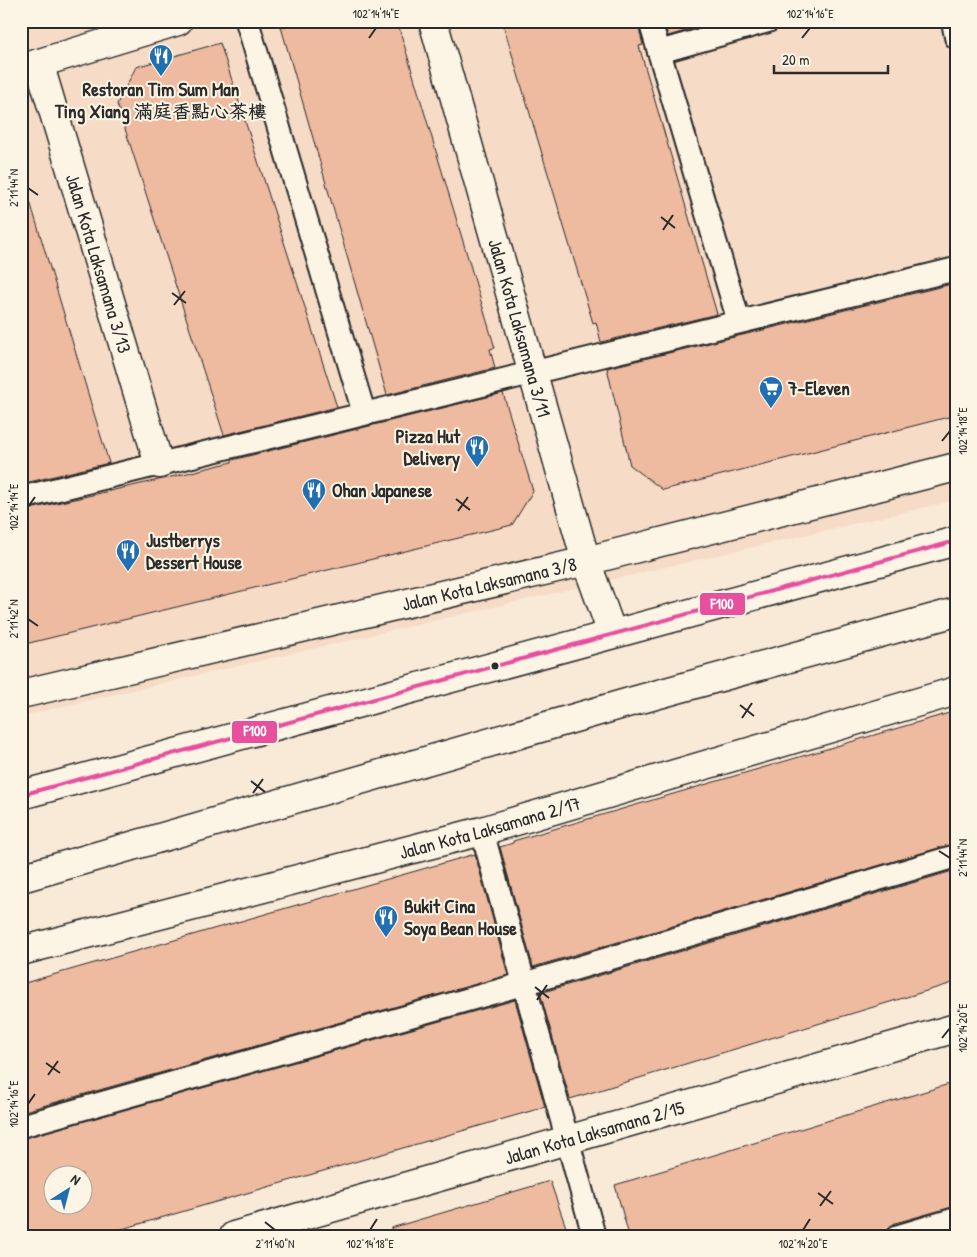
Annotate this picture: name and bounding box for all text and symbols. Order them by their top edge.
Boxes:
text: 102°14'14"E [353,5,400,22]
text: 102°14'16"E [786,5,834,22]
scale bar [774,42,888,74]
restaurant icon: Restoran Tim Sum Man Ting Xiang 滿庭香點心茶樓 [148,43,174,77]
text: 20 m [782,49,809,70]
place label: Restoran Tim Sum Man Ting Xiang 滿庭香點心茶樓 [54,76,267,125]
text: 2°11'44"N [5,169,22,207]
street label: Jalan Kota Laksamana 3/13 [60,170,138,356]
street label: Jalan Kota Laksamana 3/11 [482,236,558,420]
supermarket icon: 7-Eleven [758,375,784,409]
place label: 7-Eleven [787,375,850,401]
text: 102°14'18"E [954,407,971,455]
place label: Pizza Hut Delivery [395,423,461,472]
restaurant icon: Pizza Hut Delivery [464,434,490,468]
restaurant icon: Ohan Japanese [301,477,327,511]
place label: Ohan Japanese [332,477,432,504]
text: 102°14'14"E [5,483,22,530]
place label: Justberrys Dessert House [146,527,242,575]
restaurant icon: Justberrys Dessert House [115,538,141,572]
street label: Jalan Kota Laksamana 3/8 [399,551,579,617]
line badge: F100 [699,592,746,616]
text: F100 [710,594,734,613]
text: 2°11'42"N [5,599,22,639]
unlabelled marker [490,661,500,671]
line badge: F100 [231,720,278,744]
text: F100 [243,721,267,740]
street label: Jalan Kota Laksamana 2/17 [396,790,584,865]
text: 2°11'44"N [954,839,971,877]
place label: Bukit Cina Soya Bean House [404,893,517,942]
restaurant icon: Bukit Cina Soya Bean House [373,904,399,938]
text: 102°14'20"E [954,1003,971,1052]
text: 102°14'16"E [5,1080,22,1128]
street label: Jalan Kota Laksamana 2/15 [501,1094,687,1170]
north arrow [42,1164,92,1214]
text: N [67,1169,85,1189]
text: 2°11'40"N [256,1235,294,1252]
text: 102°14'18"E [346,1235,394,1252]
text: 102°14'20"E [779,1235,828,1252]

